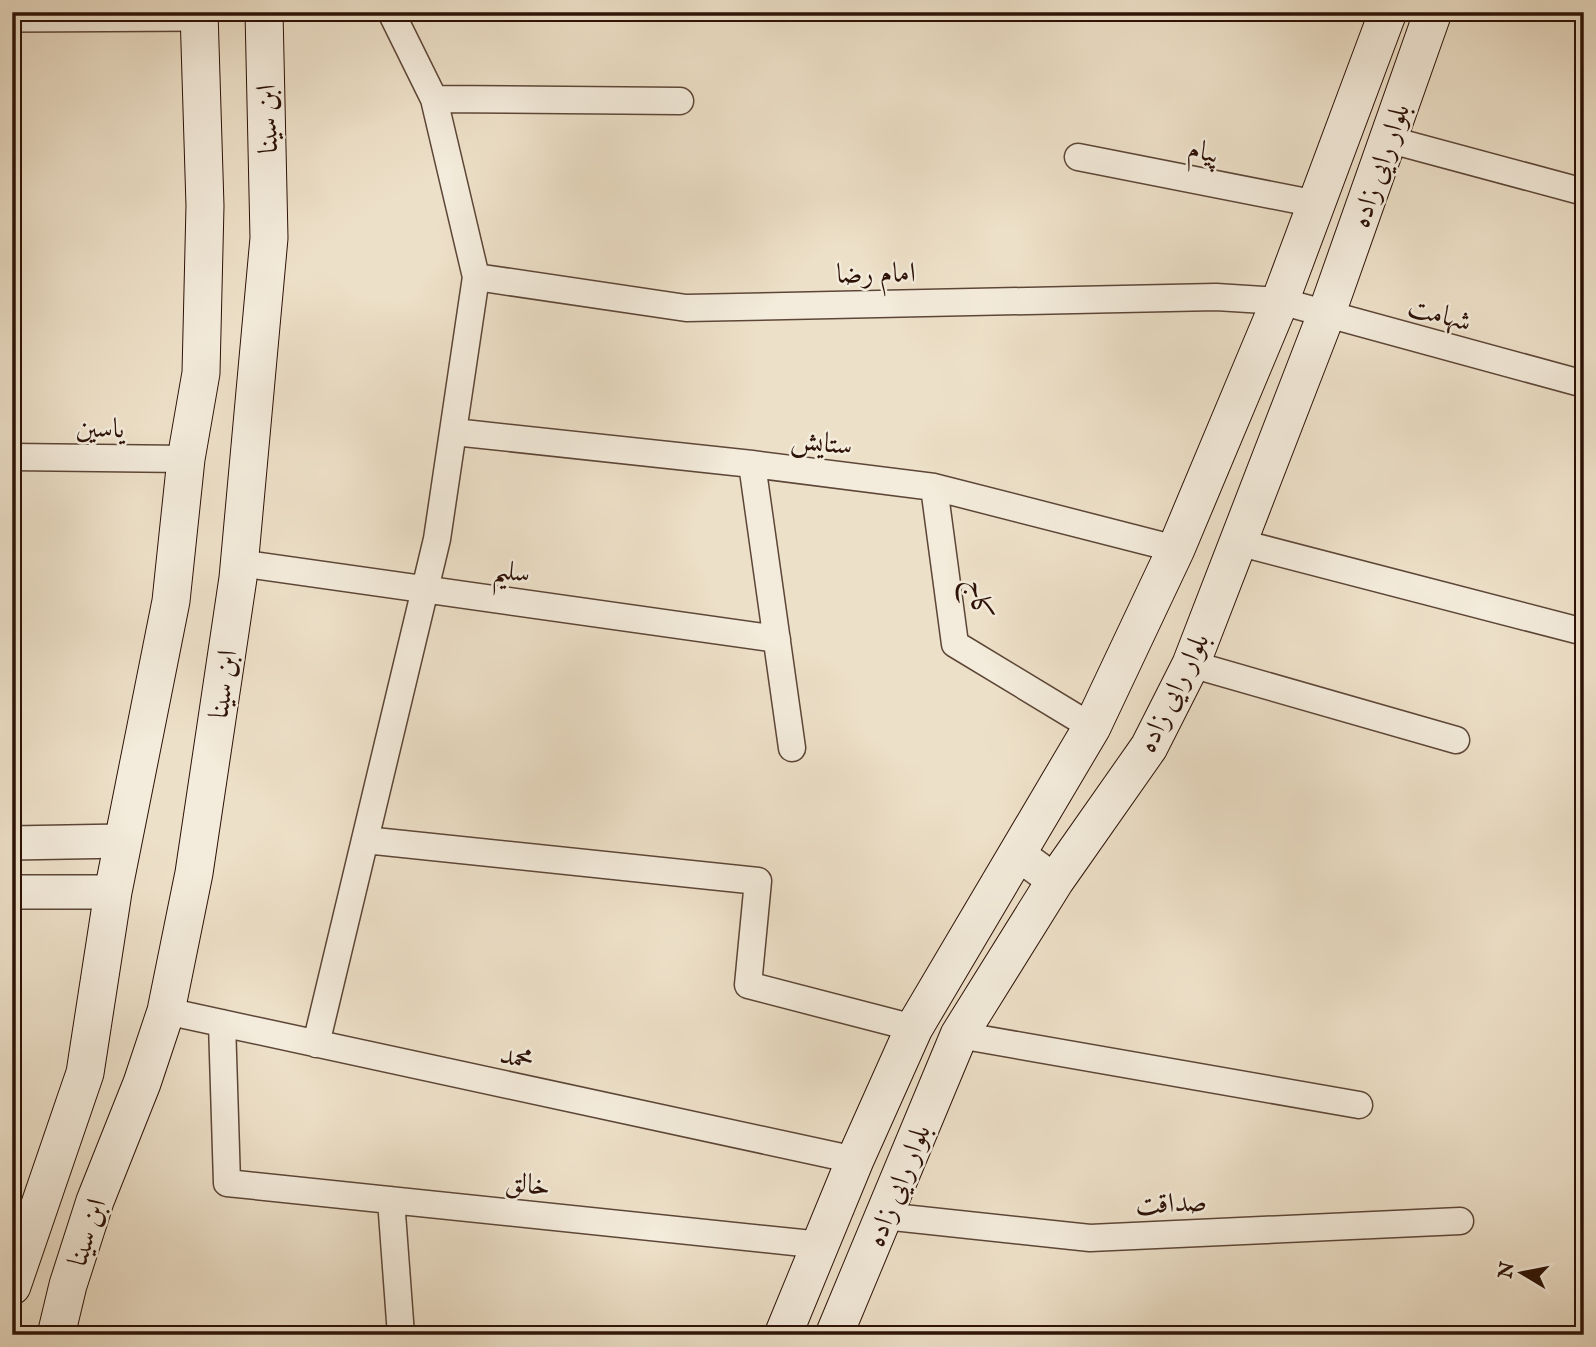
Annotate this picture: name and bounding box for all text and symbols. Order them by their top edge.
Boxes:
street label: ابن سینا [250,84,287,154]
street label: بلوار رایی زاده [1344,99,1419,232]
street label: پیام [1184,132,1223,178]
street label: امام رضا [836,256,916,298]
street label: شهامت [1404,290,1475,341]
street label: یاسین [75,412,126,447]
street label: ستایش [789,422,855,465]
street label: سلیم [490,553,532,600]
street label: کاج [952,577,999,623]
street label: بلوار رایی زاده [1130,628,1218,759]
street label: ابن سینا [202,648,247,721]
street label: محمد [496,1038,537,1079]
street label: بلوار رایی زاده [859,1120,940,1252]
street label: خالق [503,1166,552,1205]
street label: صداقت [1134,1185,1208,1224]
street label: ابن سینا [61,1195,116,1271]
north arrow [1488,1238,1558,1308]
text: N [1494,1260,1521,1282]

